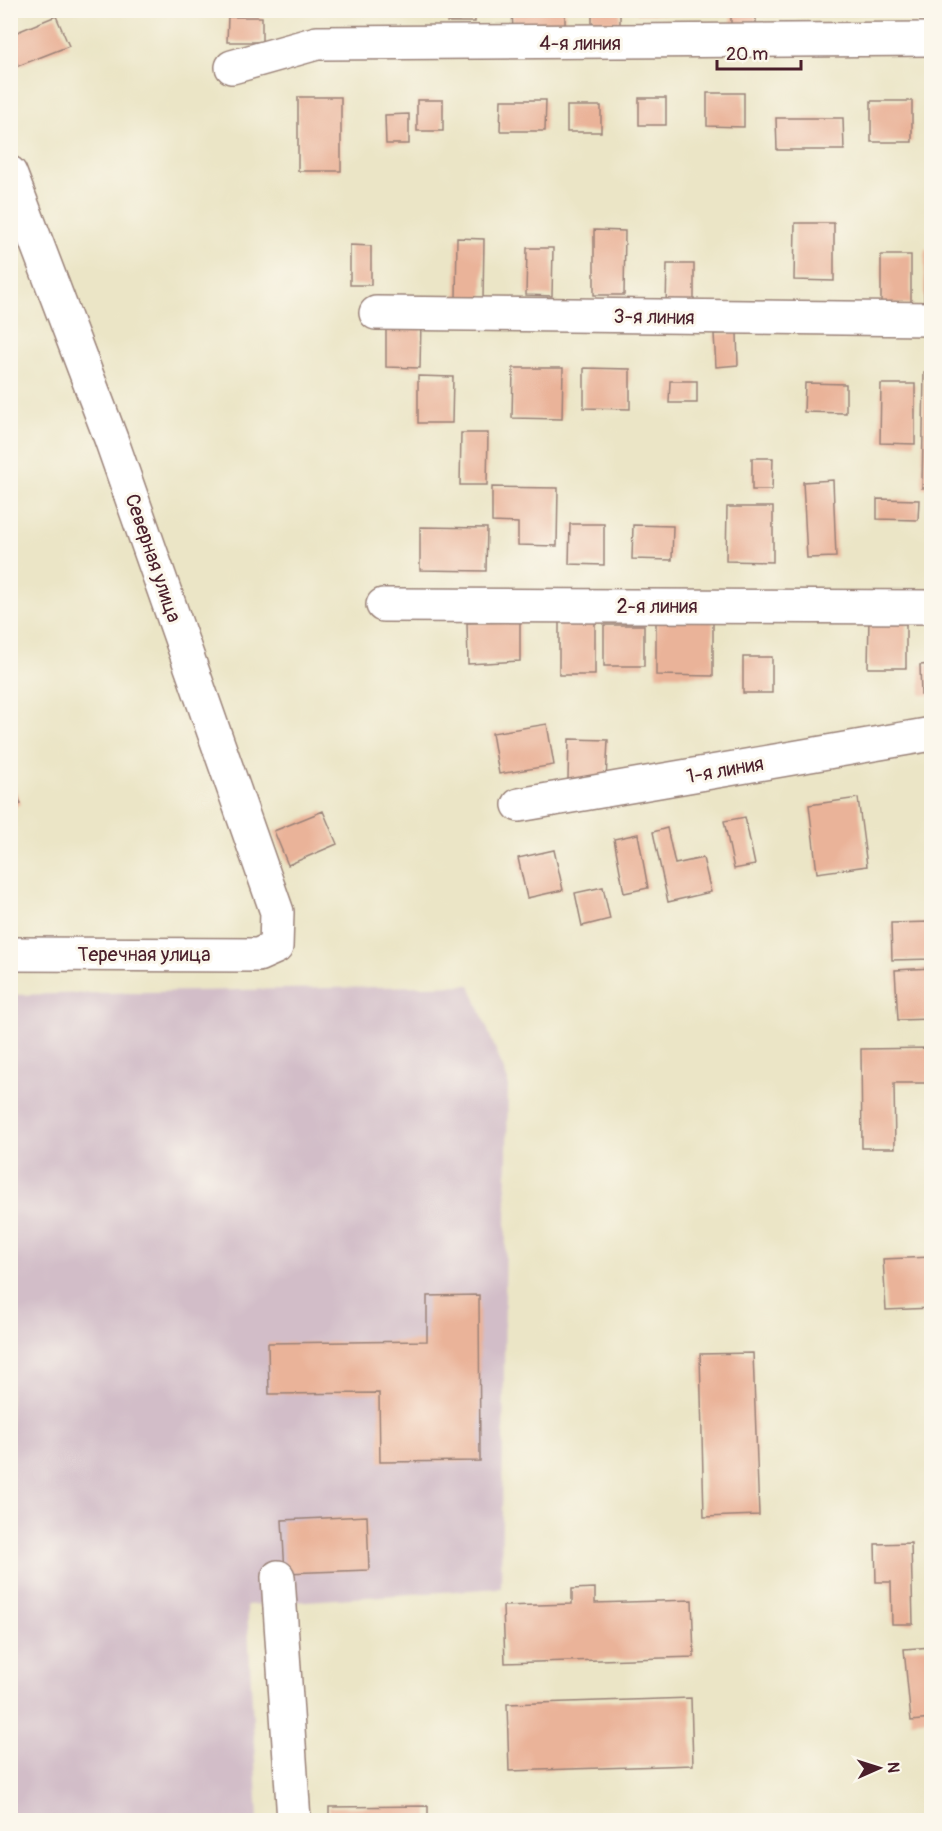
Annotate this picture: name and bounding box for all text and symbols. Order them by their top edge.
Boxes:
street label: 4-я линия [539,31,621,56]
scale bar [717,33,801,71]
text: 20 m [726,43,768,66]
street label: 3-я линия [613,304,695,330]
street label: Северная улица [119,490,187,626]
street label: 2-я линия [616,594,698,619]
street label: 1-я линия [685,751,765,789]
street label: Теречная улица [77,942,211,967]
north arrow [849,1738,909,1798]
text: N [883,1761,903,1773]

